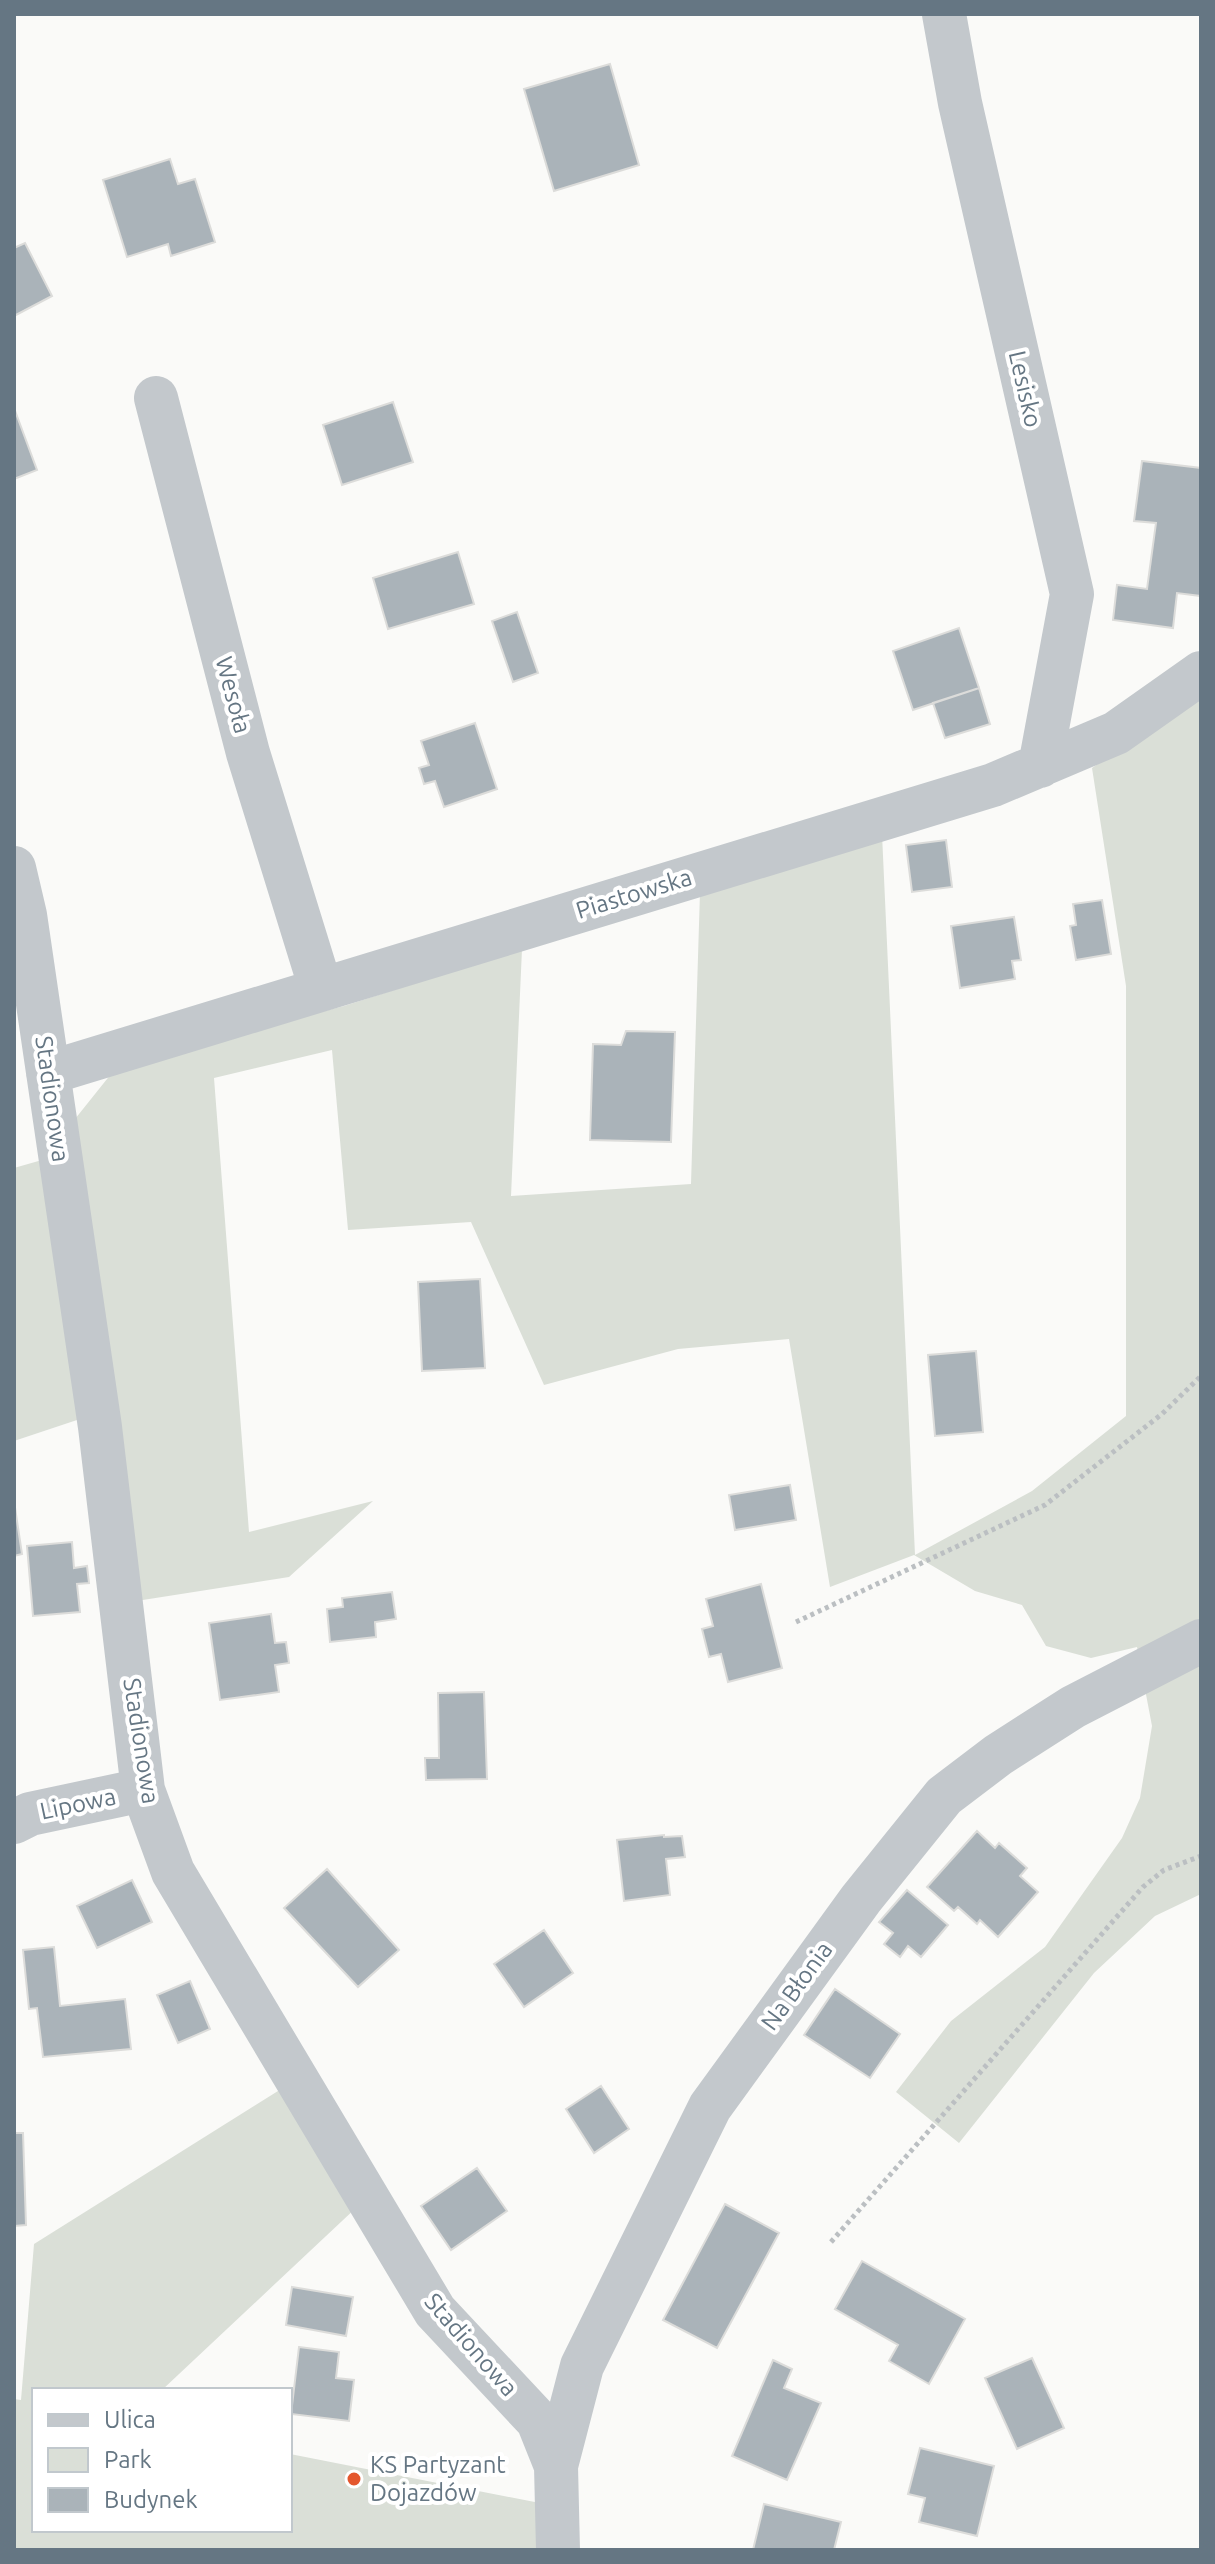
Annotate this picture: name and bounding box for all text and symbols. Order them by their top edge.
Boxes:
street label: Lesisko [1004,348,1047,430]
street label: Wesoła [210,654,257,736]
street label: Piastowska [573,863,695,924]
street label: Stadionowa [30,1034,75,1164]
street label: Stadionowa [118,1676,165,1806]
street label: Lipowa [37,1782,118,1825]
street label: Na Błonia [756,1936,838,2035]
street label: Stadionowa [420,2288,523,2401]
legend [32,2388,292,2532]
text: Ulica [104,2406,156,2433]
text: Park [104,2446,152,2473]
place label: KS Partyzant Dojazdów [370,2451,506,2506]
marker: KS Partyzant Dojazdów [345,2470,363,2488]
text: Budynek [104,2486,198,2513]

